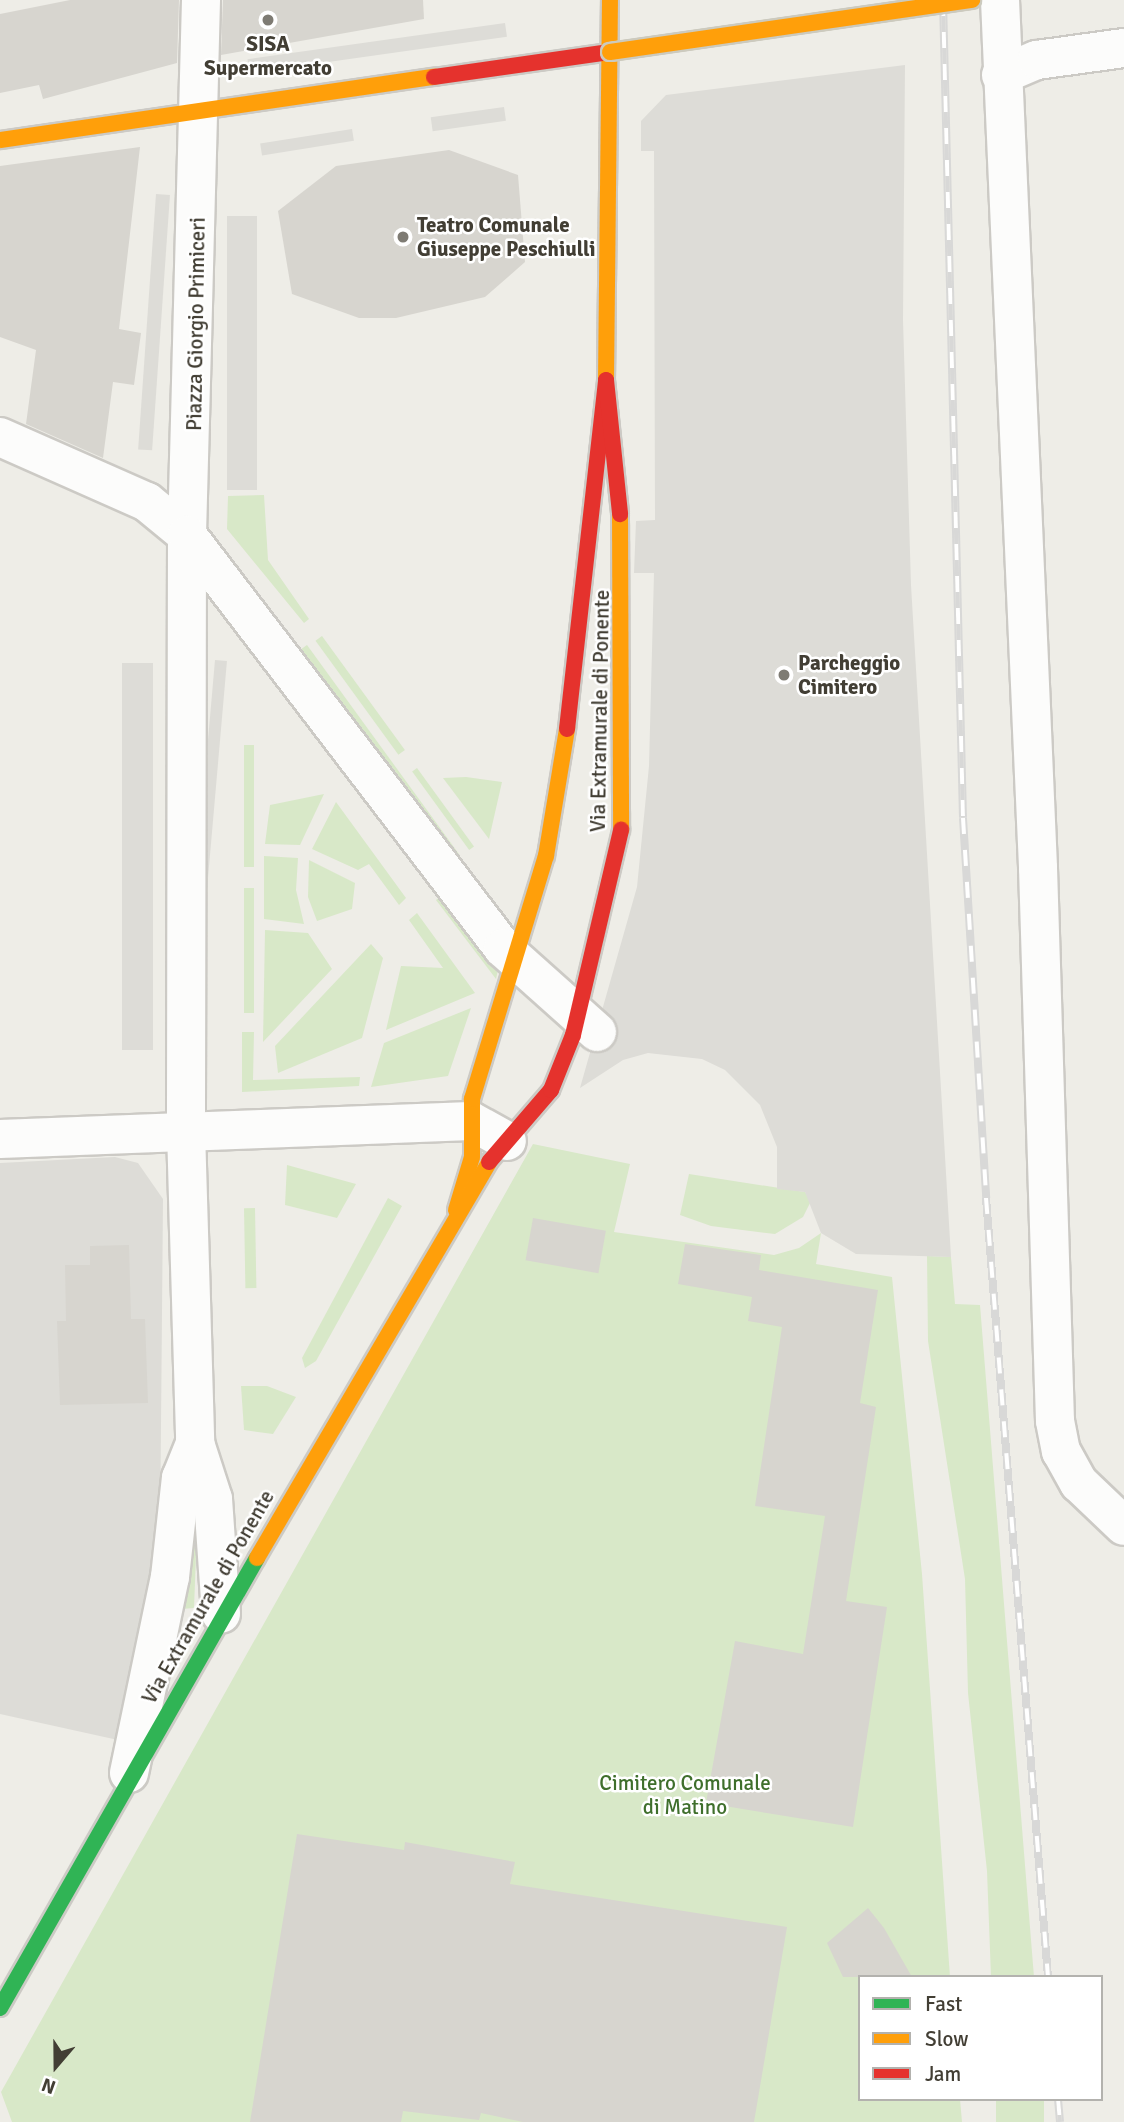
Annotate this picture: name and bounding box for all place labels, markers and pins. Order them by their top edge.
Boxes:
marker: SISA Supermercato [260,12,276,28]
place label: SISA Supermercato [204,31,332,81]
place label: Teatro Comunale Giuseppe Peschiulli [417,212,596,262]
marker: Teatro Comunale Giuseppe Peschiulli [395,229,411,245]
place label: Parcheggio Cimitero [798,650,900,700]
marker: Parcheggio Cimitero [776,667,792,683]

